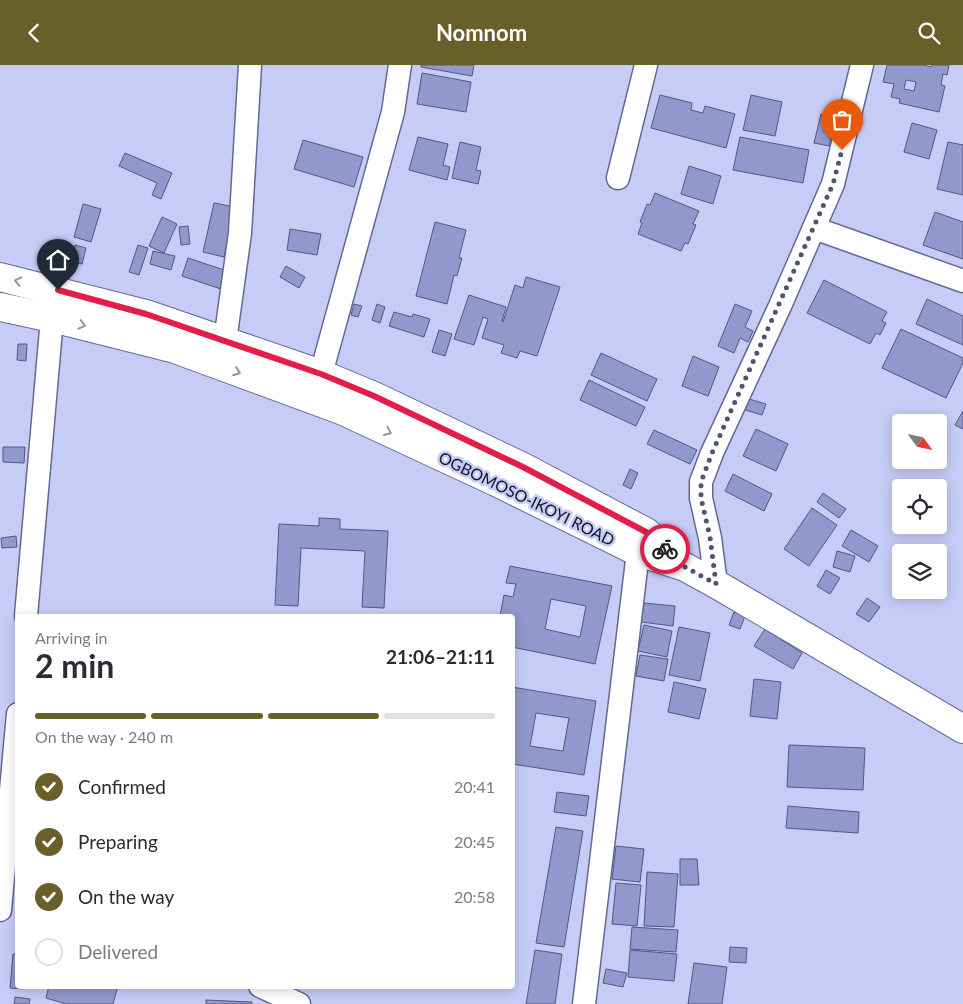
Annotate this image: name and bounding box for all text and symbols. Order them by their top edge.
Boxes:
icon: back [20,19,48,47]
text: Nomnom [436,19,527,46]
icon: search [915,19,943,47]
pin [821,99,863,150]
icon: bag [828,106,856,134]
pin [37,239,79,290]
icon: home [44,246,72,274]
one-way arrow [14,276,23,287]
one-way arrow [77,319,86,330]
one-way arrow [232,366,241,376]
north arrow [892,414,948,469]
map controls [892,414,947,599]
one-way arrow [383,426,392,436]
street label: OGBOMOSO-IKOYI ROAD [436,447,618,549]
button: locate [892,479,947,534]
courier [640,524,690,574]
icon: bike [651,535,679,563]
button: layers [892,544,947,599]
text: Arriving in [35,628,108,647]
text: 21:06–21:11 [386,645,495,668]
text: 2 min [35,646,114,685]
text: On the way · 240 m [35,727,173,746]
icon: check [35,773,63,801]
text: Confirmed [78,775,166,798]
text: 20:41 [454,777,495,796]
icon: check [35,828,63,856]
text: Preparing [78,830,158,853]
text: 20:45 [454,832,495,851]
icon: check [35,883,63,911]
text: On the way [78,885,174,908]
text: 20:58 [454,887,495,906]
text: Delivered [78,940,158,963]

